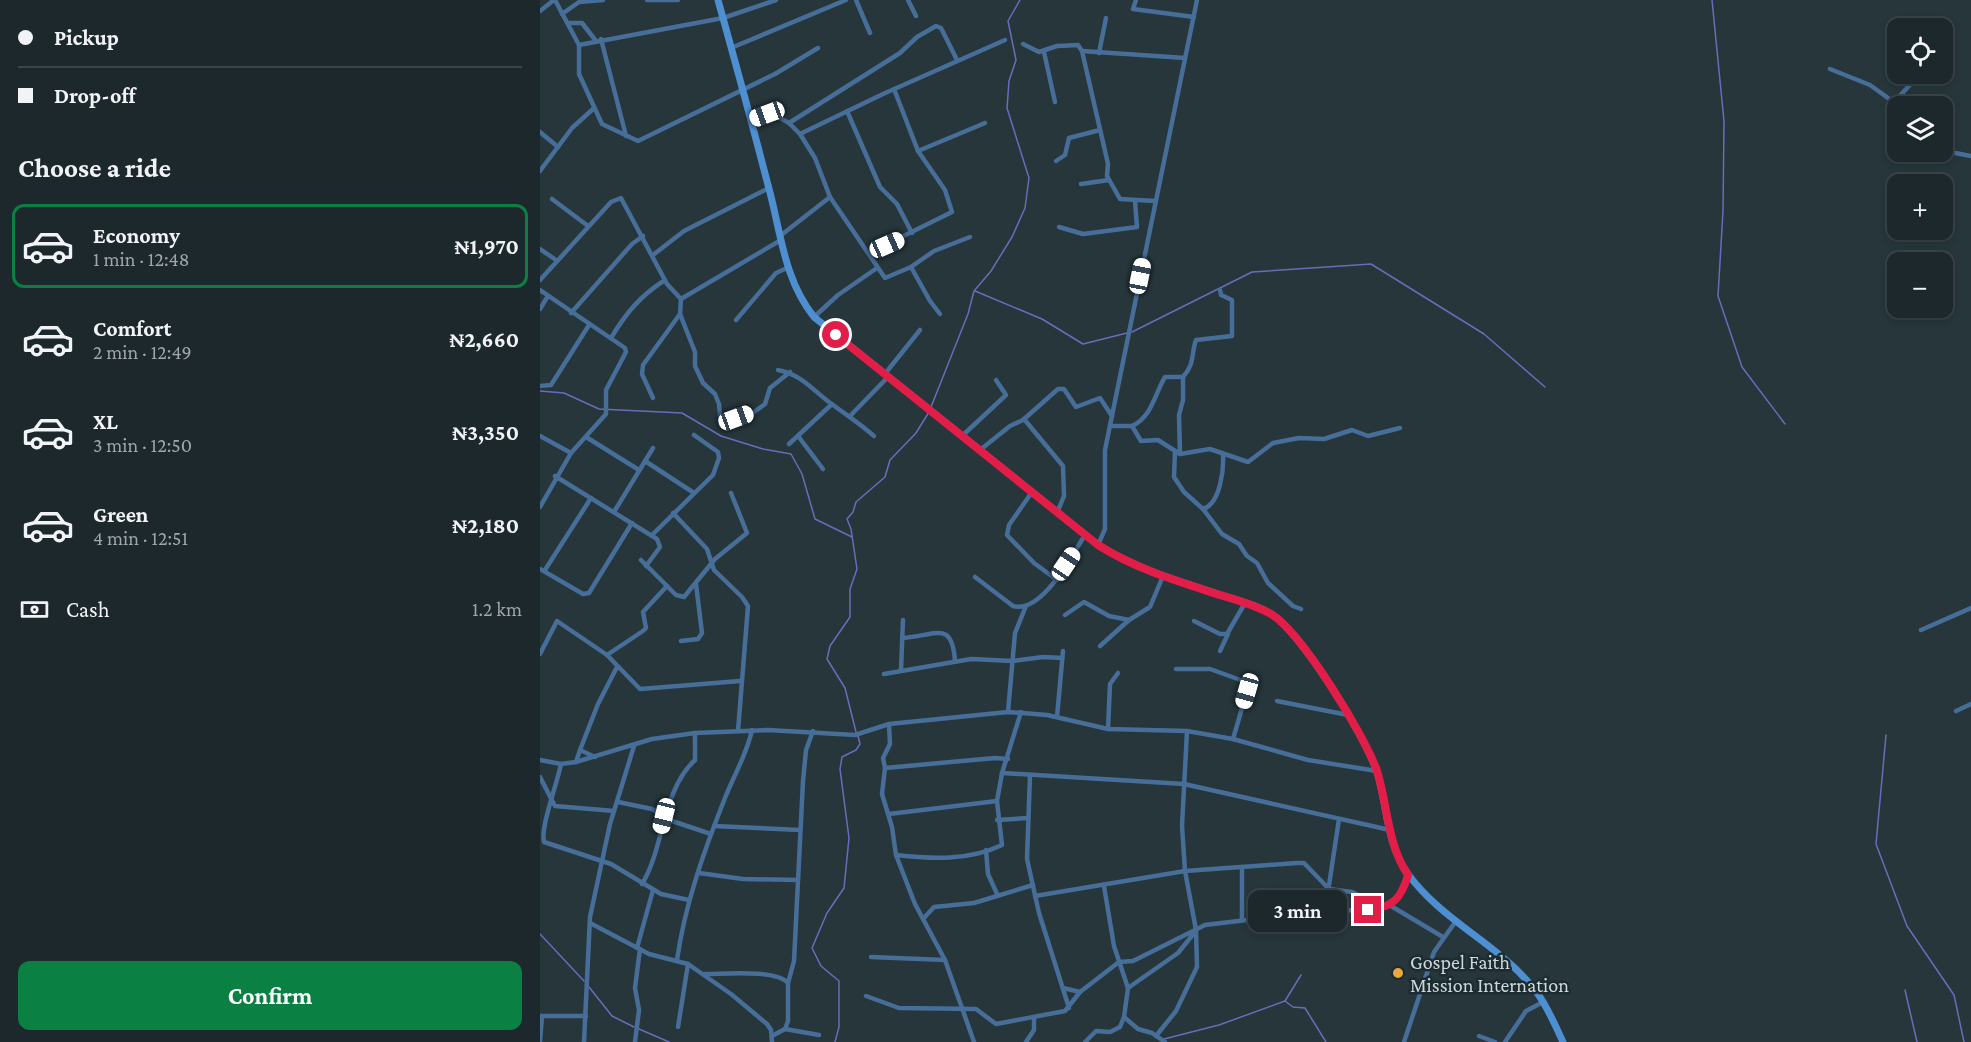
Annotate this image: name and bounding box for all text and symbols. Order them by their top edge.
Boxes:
map controls [1887,18,1953,318]
button: locate [1887,18,1953,84]
text: Pickup [54,25,119,50]
text: Drop-off [54,83,136,108]
button: layers [1887,96,1953,162]
car [747,99,787,129]
text: Choose a ride [18,153,171,183]
button: + [1887,174,1953,240]
icon: car [21,219,75,273]
text: Economy [93,223,180,248]
car [867,229,907,261]
text: ₦1,970 [455,234,519,259]
text: 1 min · 12:48 [93,248,189,270]
button: − [1887,252,1953,318]
car [1128,257,1152,295]
icon: car [21,312,75,366]
text: Comfort [93,316,171,341]
route start [822,321,849,348]
text: ₦2,660 [449,327,519,352]
text: 2 min · 12:49 [93,341,192,363]
car [716,403,756,433]
icon: car [21,405,75,459]
text: XL [93,409,118,434]
text: ₦3,350 [452,420,519,445]
text: 3 min · 12:50 [93,434,192,456]
icon: car [21,498,75,552]
text: Green [93,502,149,527]
text: ₦2,180 [452,513,519,538]
text: 4 min · 12:51 [93,527,188,549]
car [1048,544,1084,584]
icon: cash [18,593,51,626]
text: Cash [66,597,110,622]
text: 1.2 km [472,598,522,620]
car [1233,671,1261,711]
car [651,796,677,836]
callout: 3 min [1248,889,1347,931]
route end [1354,896,1381,923]
text: 3 min [1274,900,1321,922]
place label: Gospel Faith Mission Internation [1410,951,1569,996]
button: Confirm [18,961,522,1030]
marker: Gospel Faith Mission Internation [1391,966,1405,980]

